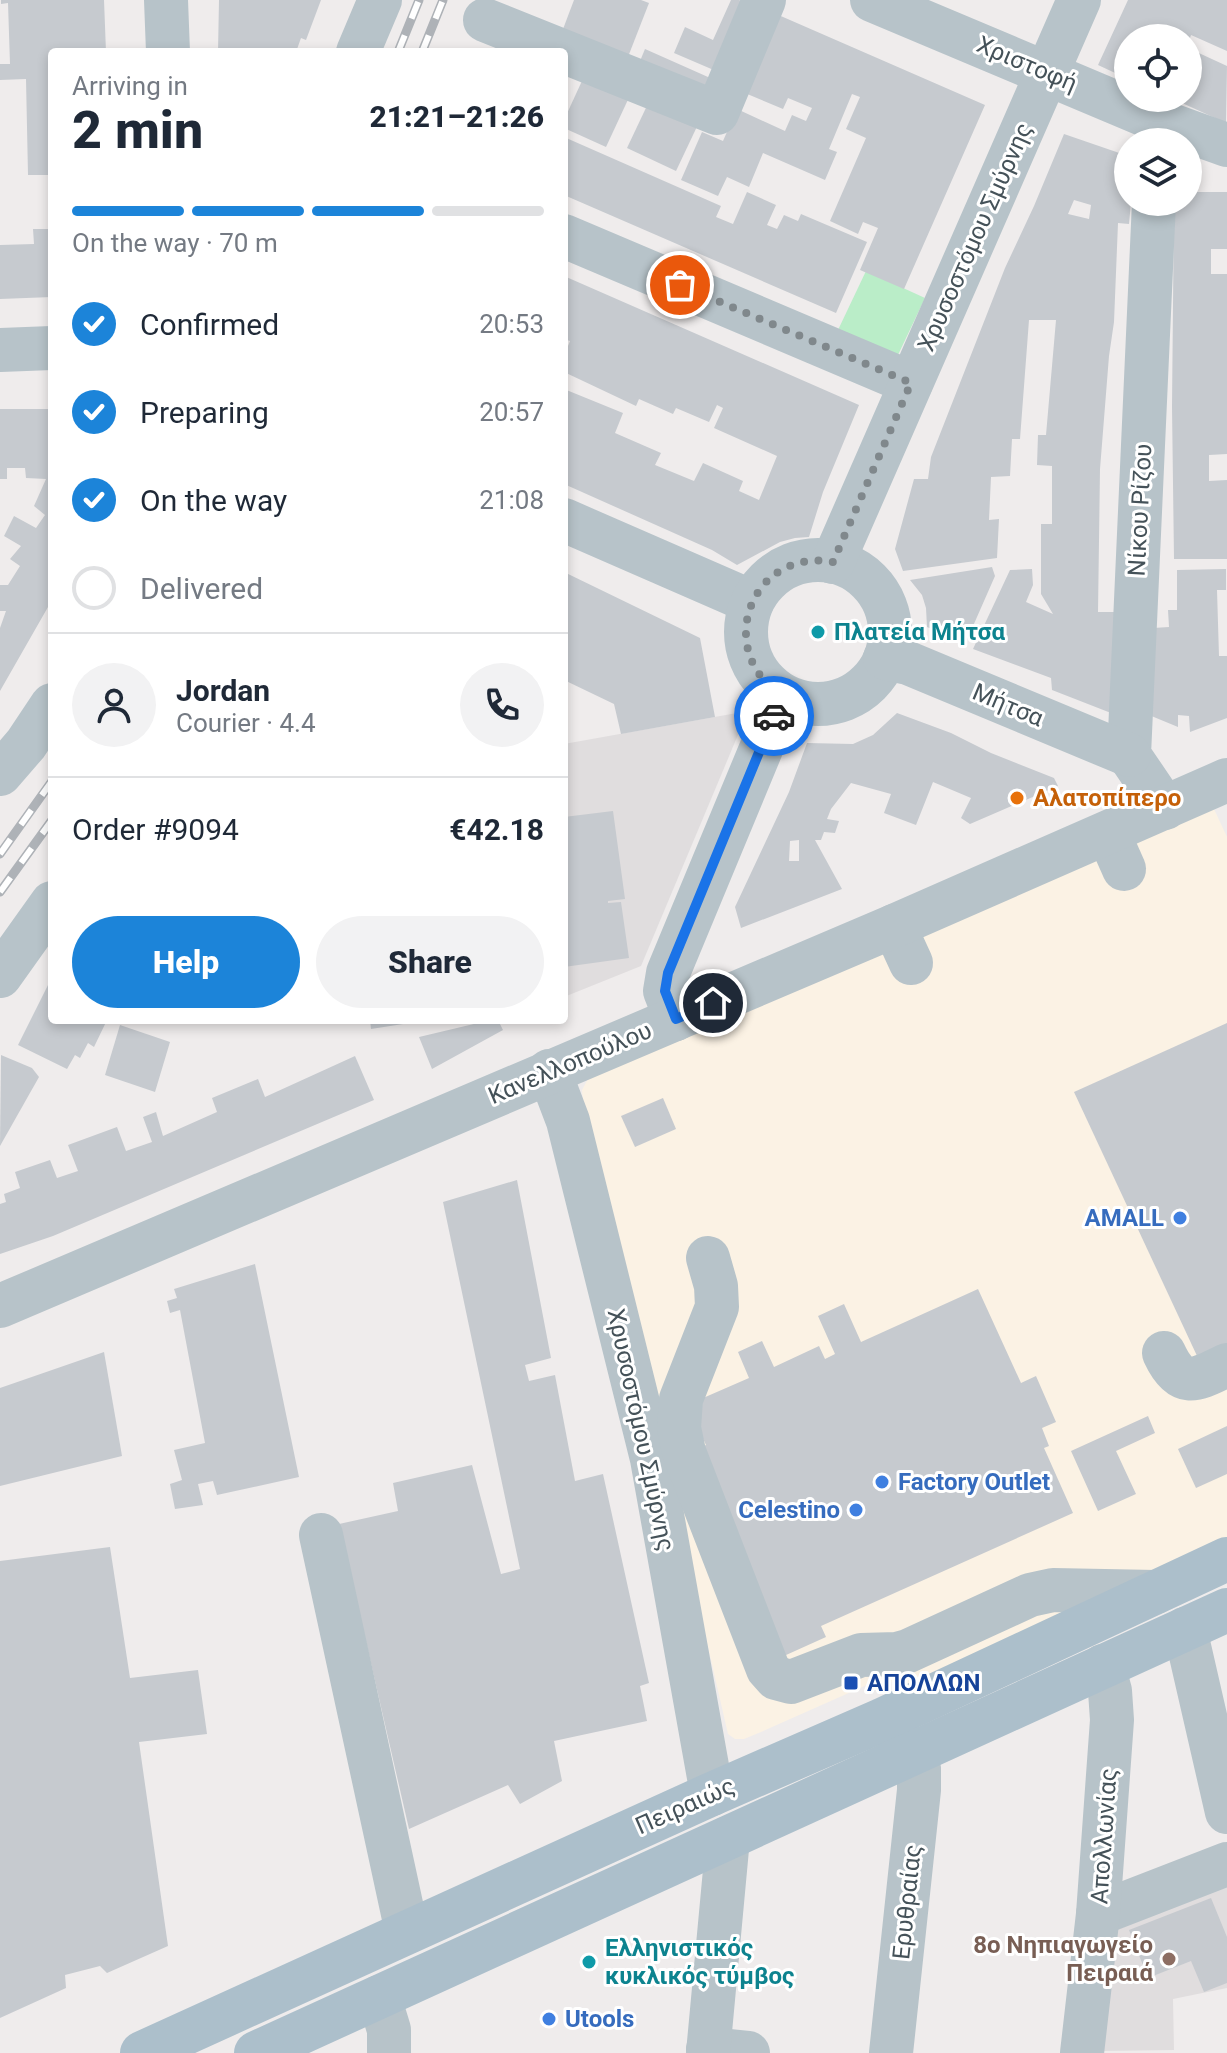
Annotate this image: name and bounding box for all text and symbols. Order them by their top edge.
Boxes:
map controls [1114,24,1202,216]
button: locate [1114,24,1202,112]
street label: Χριστοφή [973,30,1081,98]
text: Arriving in [72,71,188,101]
text: 21:21–21:26 [369,99,544,134]
text: 2 min [72,100,203,161]
street label: Χρυσοστόμου Σμύρνης [912,118,1038,356]
button: layers [1114,128,1202,216]
text: On the way · 70 m [72,228,278,258]
pin [646,251,714,319]
icon: bag [658,263,702,307]
icon: check [72,302,116,346]
text: Confirmed [140,307,279,342]
text: 20:53 [479,309,544,339]
icon: check [72,390,116,434]
text: Preparing [140,395,269,430]
text: 20:57 [479,397,544,427]
street label: Νίκου Ρίζου [1123,443,1157,577]
icon: check [72,478,116,522]
text: On the way [140,483,287,518]
text: 21:08 [479,485,544,515]
text: Delivered [140,571,263,606]
place label: Πλατεία Μήτσα [834,618,1006,646]
marker: Πλατεία Μήτσα [809,623,827,641]
button: person [72,663,156,747]
button: phone [460,663,544,747]
text: Jordan [176,673,270,708]
courier [734,676,814,756]
street label: Μήτσα [968,678,1048,733]
icon: car [752,694,796,738]
text: Courier · 4.4 [176,708,316,738]
place label: Αλατοπίπερο [1033,784,1181,812]
marker: Αλατοπίπερο [1008,789,1026,807]
text: Order #9094 [72,812,239,847]
text: €42.18 [449,812,544,847]
button: Help [72,916,300,1008]
button: Share [316,916,544,1008]
pin [679,969,747,1037]
icon: home [691,981,735,1025]
street label: Κανελλοπούλου [484,1016,656,1110]
place label: AMALL [1085,1204,1164,1232]
marker: AMALL [1171,1209,1189,1227]
street label: Χρυσοστόμου Σμύρνης [602,1306,680,1554]
place label: Factory Outlet [898,1468,1050,1496]
marker: Factory Outlet [873,1473,891,1491]
place label: Celestino [738,1496,840,1524]
marker: Celestino [847,1501,865,1519]
place label: ΑΠΟΛΛΩΝ [867,1669,981,1697]
marker: ΑΠΟΛΛΩΝ [842,1674,860,1692]
street label: Απολλωνίας [1085,1767,1123,1905]
street label: Πειραιώς [631,1772,739,1840]
street label: Ερυθραίας [887,1843,927,1961]
place label: 8ο Νηπιαγωγείο Πειραιά [973,1931,1153,1987]
place label: Ελληνιστικός κυκλικός τύμβος [605,1934,794,1990]
marker: 8ο Νηπιαγωγείο Πειραιά [1160,1950,1178,1968]
marker: Ελληνιστικός κυκλικός τύμβος [580,1953,598,1971]
place label: Utools [565,2005,634,2033]
marker: Utools [540,2010,558,2028]

